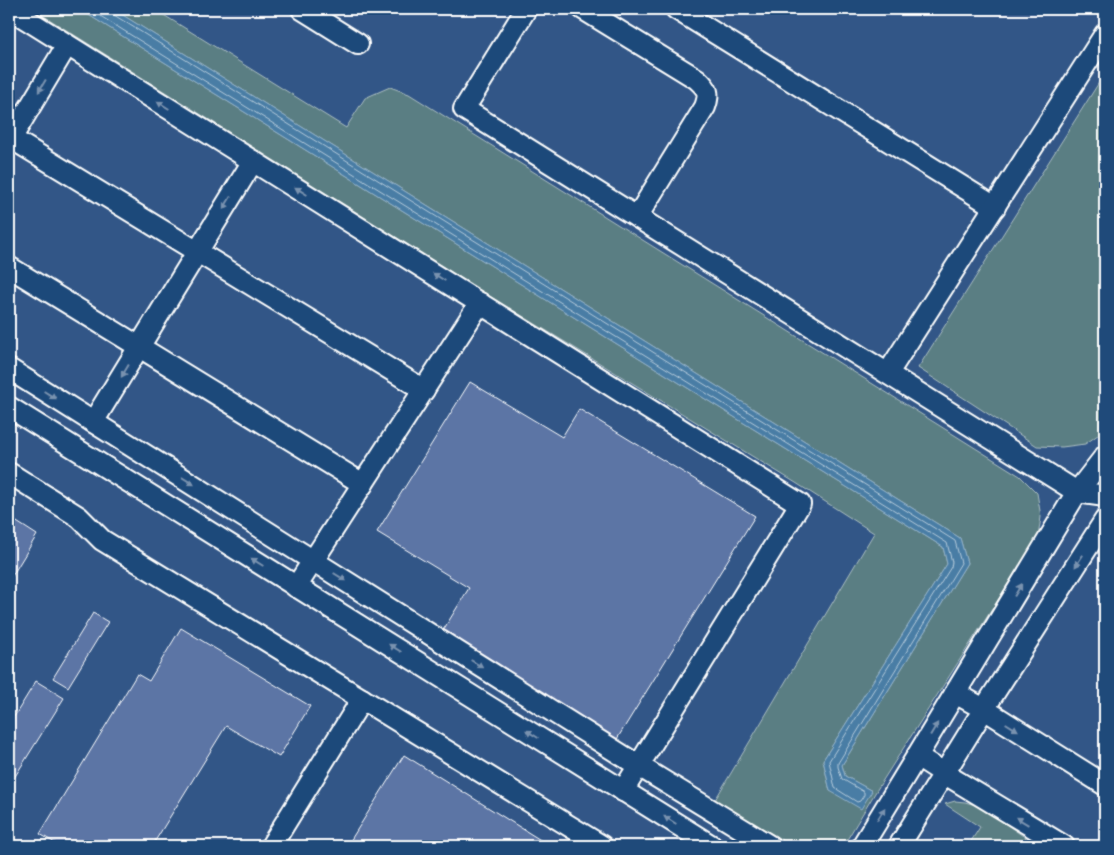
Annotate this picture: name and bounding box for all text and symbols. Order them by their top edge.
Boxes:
one-way arrow [38,80,47,93]
one-way arrow [157,100,170,110]
one-way arrow [294,187,307,196]
one-way arrow [223,196,232,209]
one-way arrow [432,273,445,282]
one-way arrow [120,365,129,378]
one-way arrow [43,390,57,399]
one-way arrow [181,477,194,486]
one-way arrow [1074,554,1084,568]
one-way arrow [250,557,263,567]
one-way arrow [333,573,346,582]
one-way arrow [1013,583,1022,596]
one-way arrow [388,644,401,653]
one-way arrow [471,659,484,669]
one-way arrow [929,722,938,735]
one-way arrow [1005,722,1019,732]
one-way arrow [526,730,539,739]
one-way arrow [877,808,886,821]
one-way arrow [664,816,677,825]
one-way arrow [1016,816,1029,826]

